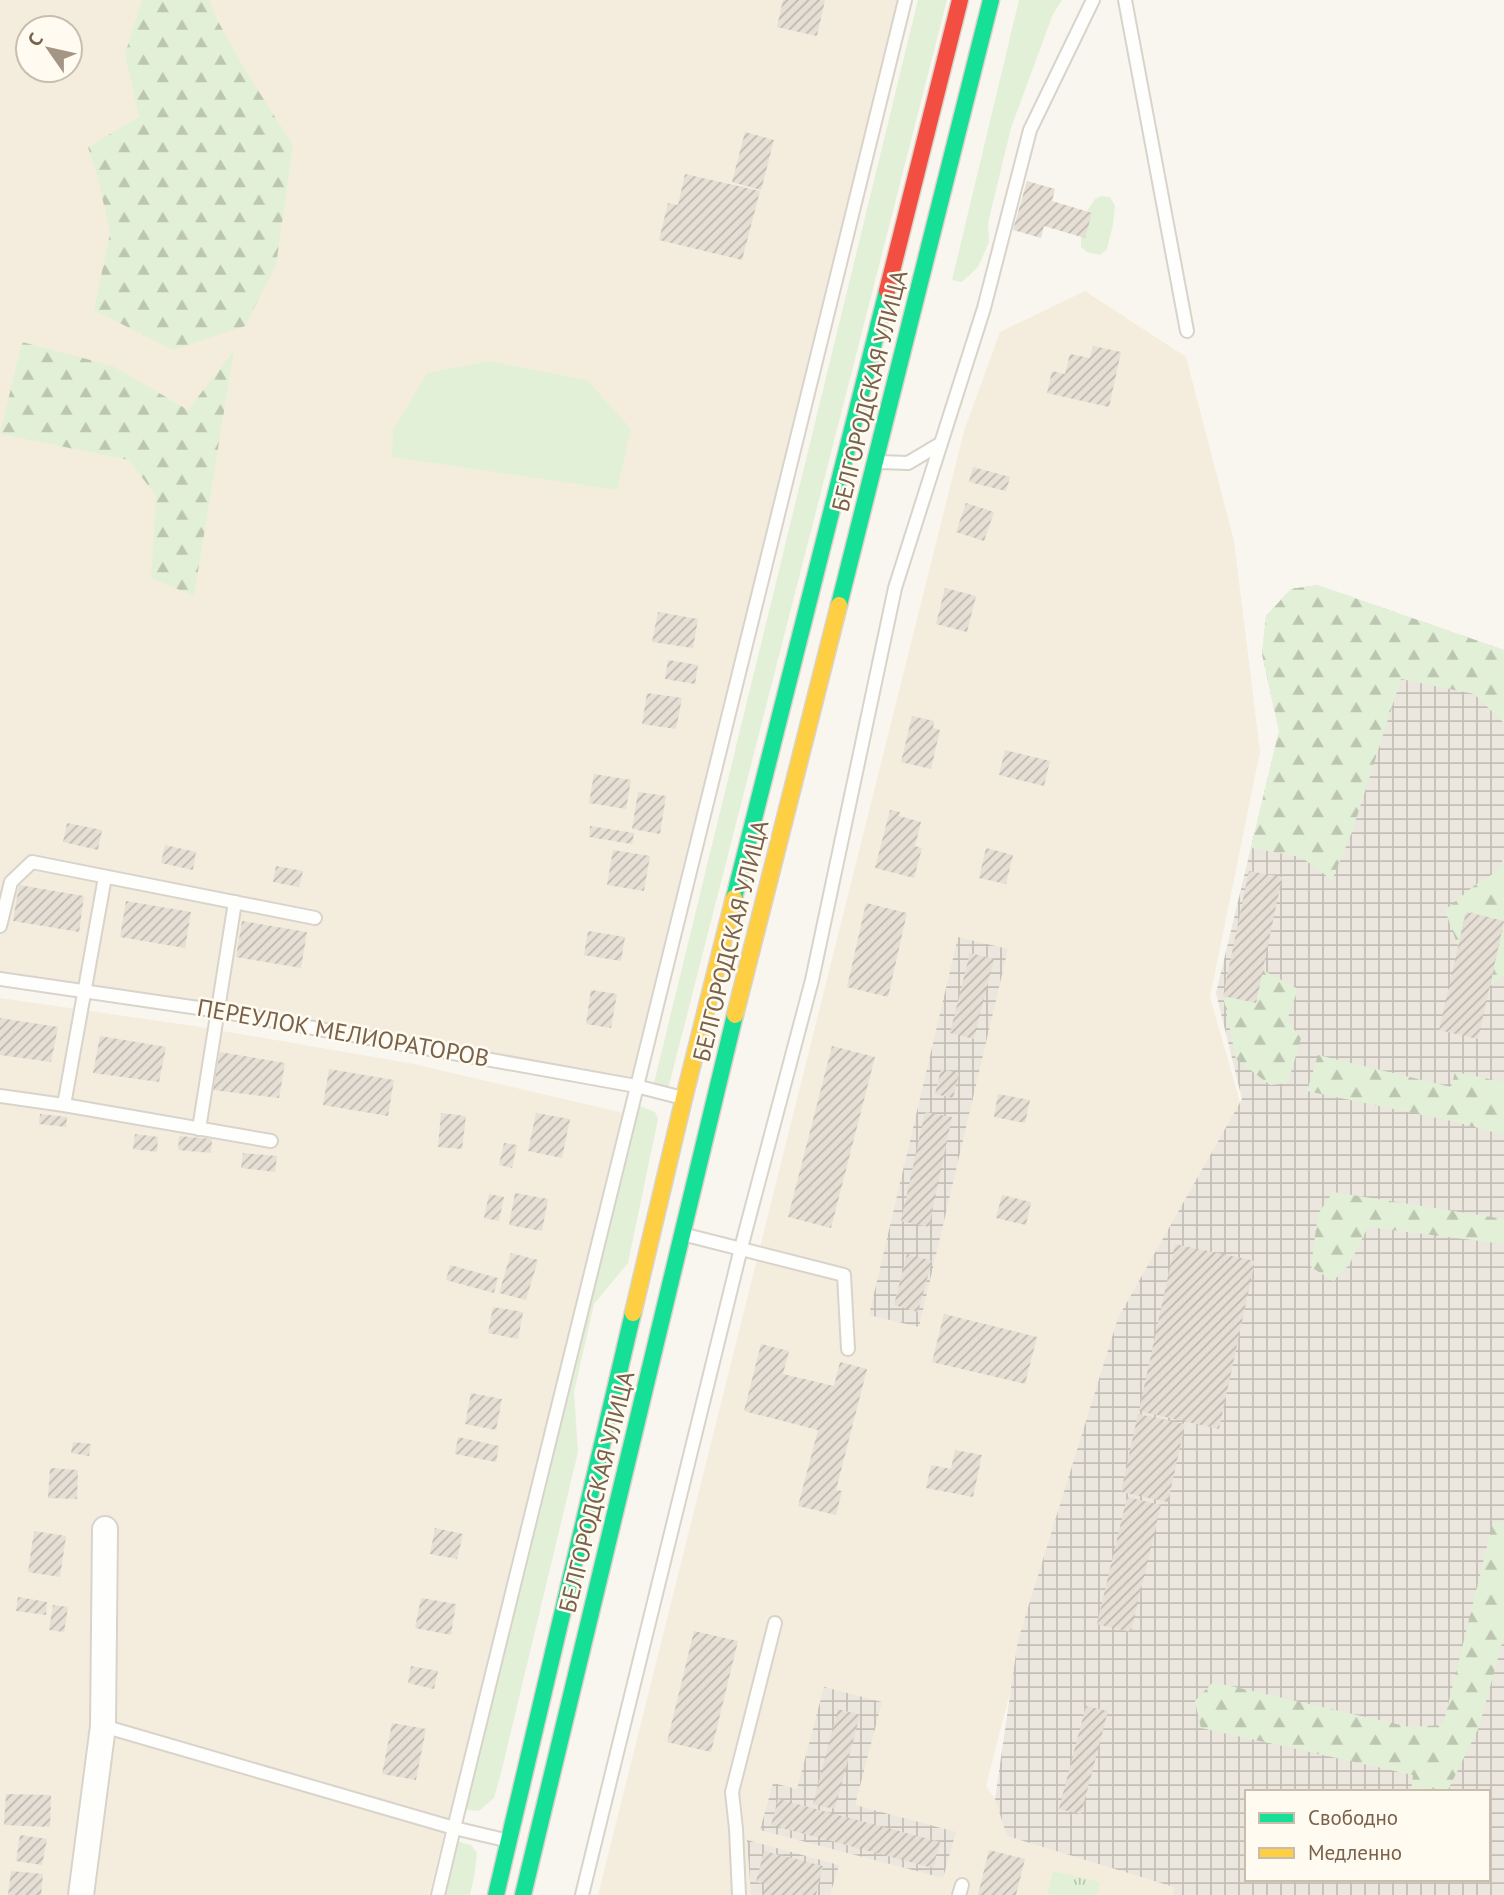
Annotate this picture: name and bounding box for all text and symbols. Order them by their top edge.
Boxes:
north arrow [14,14,84,84]
text: С [22,28,48,51]
street label: БЕЛГОРОДСКАЯ УЛИЦА [825,267,915,515]
street label: БЕЛГОРОДСКАЯ УЛИЦА [686,817,776,1065]
street label: ПЕРЕУЛОК МЕЛИОРАТОРОВ [195,992,491,1073]
street label: БЕЛГОРОДСКАЯ УЛИЦА [552,1368,642,1616]
legend [1245,1790,1490,1881]
text: Свободно [1308,1804,1398,1831]
text: Медленно [1308,1839,1402,1866]

